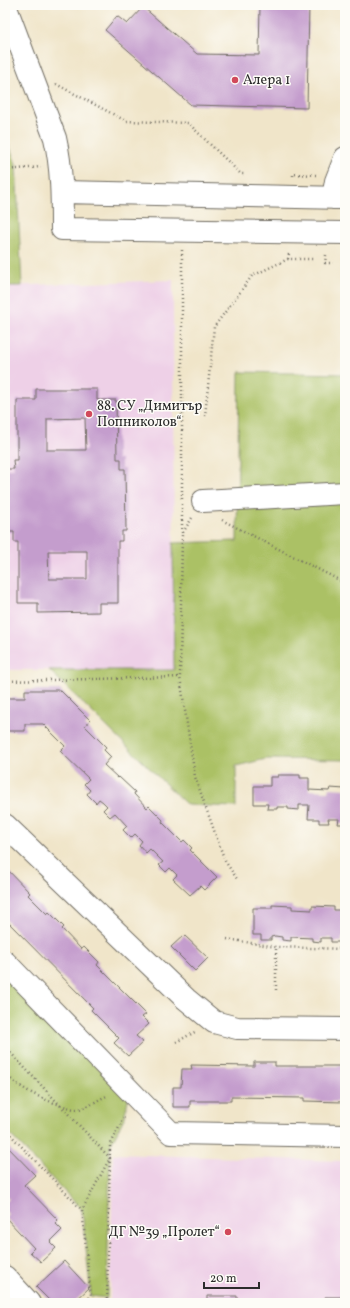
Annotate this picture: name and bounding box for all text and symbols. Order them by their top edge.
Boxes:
place label: Алера 1 [243,71,290,90]
marker: Алера 1 [230,75,240,85]
place label: 88. СУ „Димитър Попниколов“ [97,397,202,432]
marker: 88. СУ „Димитър Попниколов“ [84,409,94,419]
place label: ДГ №39 „Пролет“ [108,1223,220,1242]
marker: ДГ №39 „Пролет“ [223,1227,233,1237]
scale bar [204,1264,259,1290]
text: 20 m [210,1271,237,1287]

